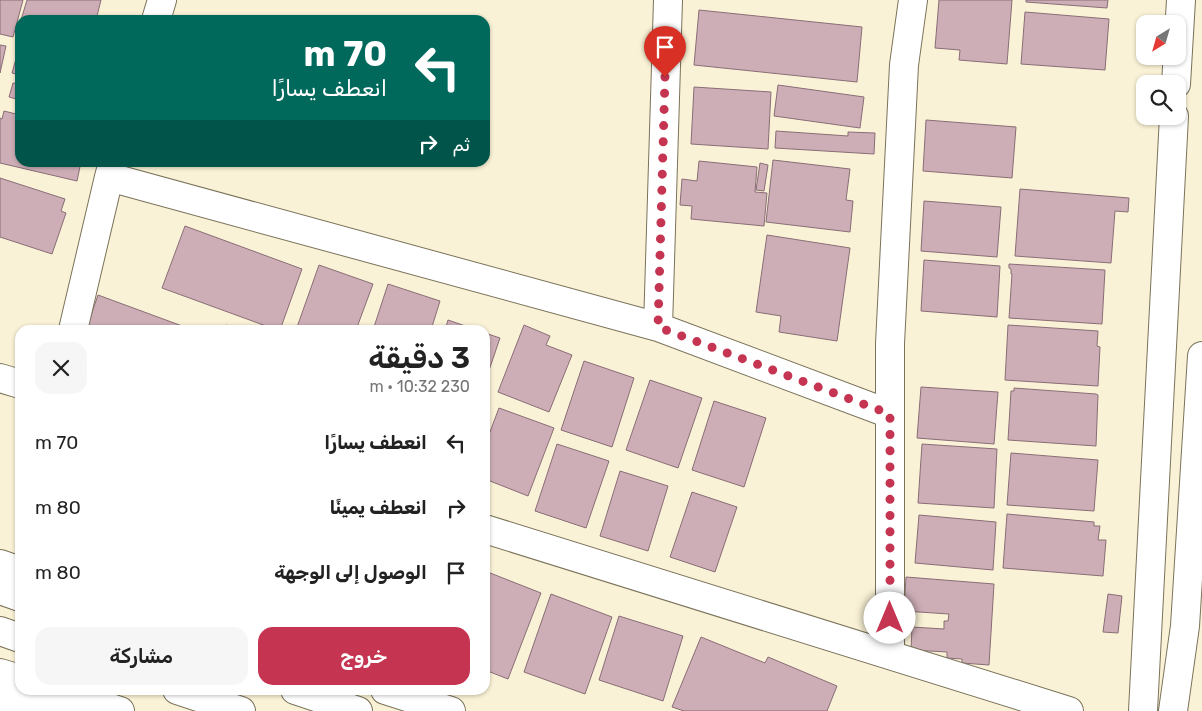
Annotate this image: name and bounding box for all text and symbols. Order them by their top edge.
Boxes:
north arrow [1136,15,1186,65]
map controls [1136,15,1186,125]
pin [644,26,686,77]
text: 70 m [304,33,387,75]
icon: arrive [651,33,679,61]
icon: left [405,35,470,100]
text: انعطف يسارًا [271,75,387,102]
button: search [1136,75,1186,125]
icon: right [414,130,442,158]
text: ثم [452,133,470,156]
text: 3 دقيقة [368,340,470,376]
button: close [35,342,87,394]
text: 230 m · 10:32 [369,377,470,396]
icon: left [442,429,470,457]
text: 70 m [35,431,78,454]
text: انعطف يسارًا [324,431,427,454]
icon: right [442,494,470,522]
text: 80 m [35,496,81,519]
text: انعطف يمينًا [330,496,427,519]
icon: arrive [442,559,470,587]
text: 80 m [35,561,81,584]
text: الوصول إلى الوجهة [274,561,427,584]
position arrow [863,591,915,643]
button: مشاركة [35,627,248,685]
button: خروج [258,627,470,685]

